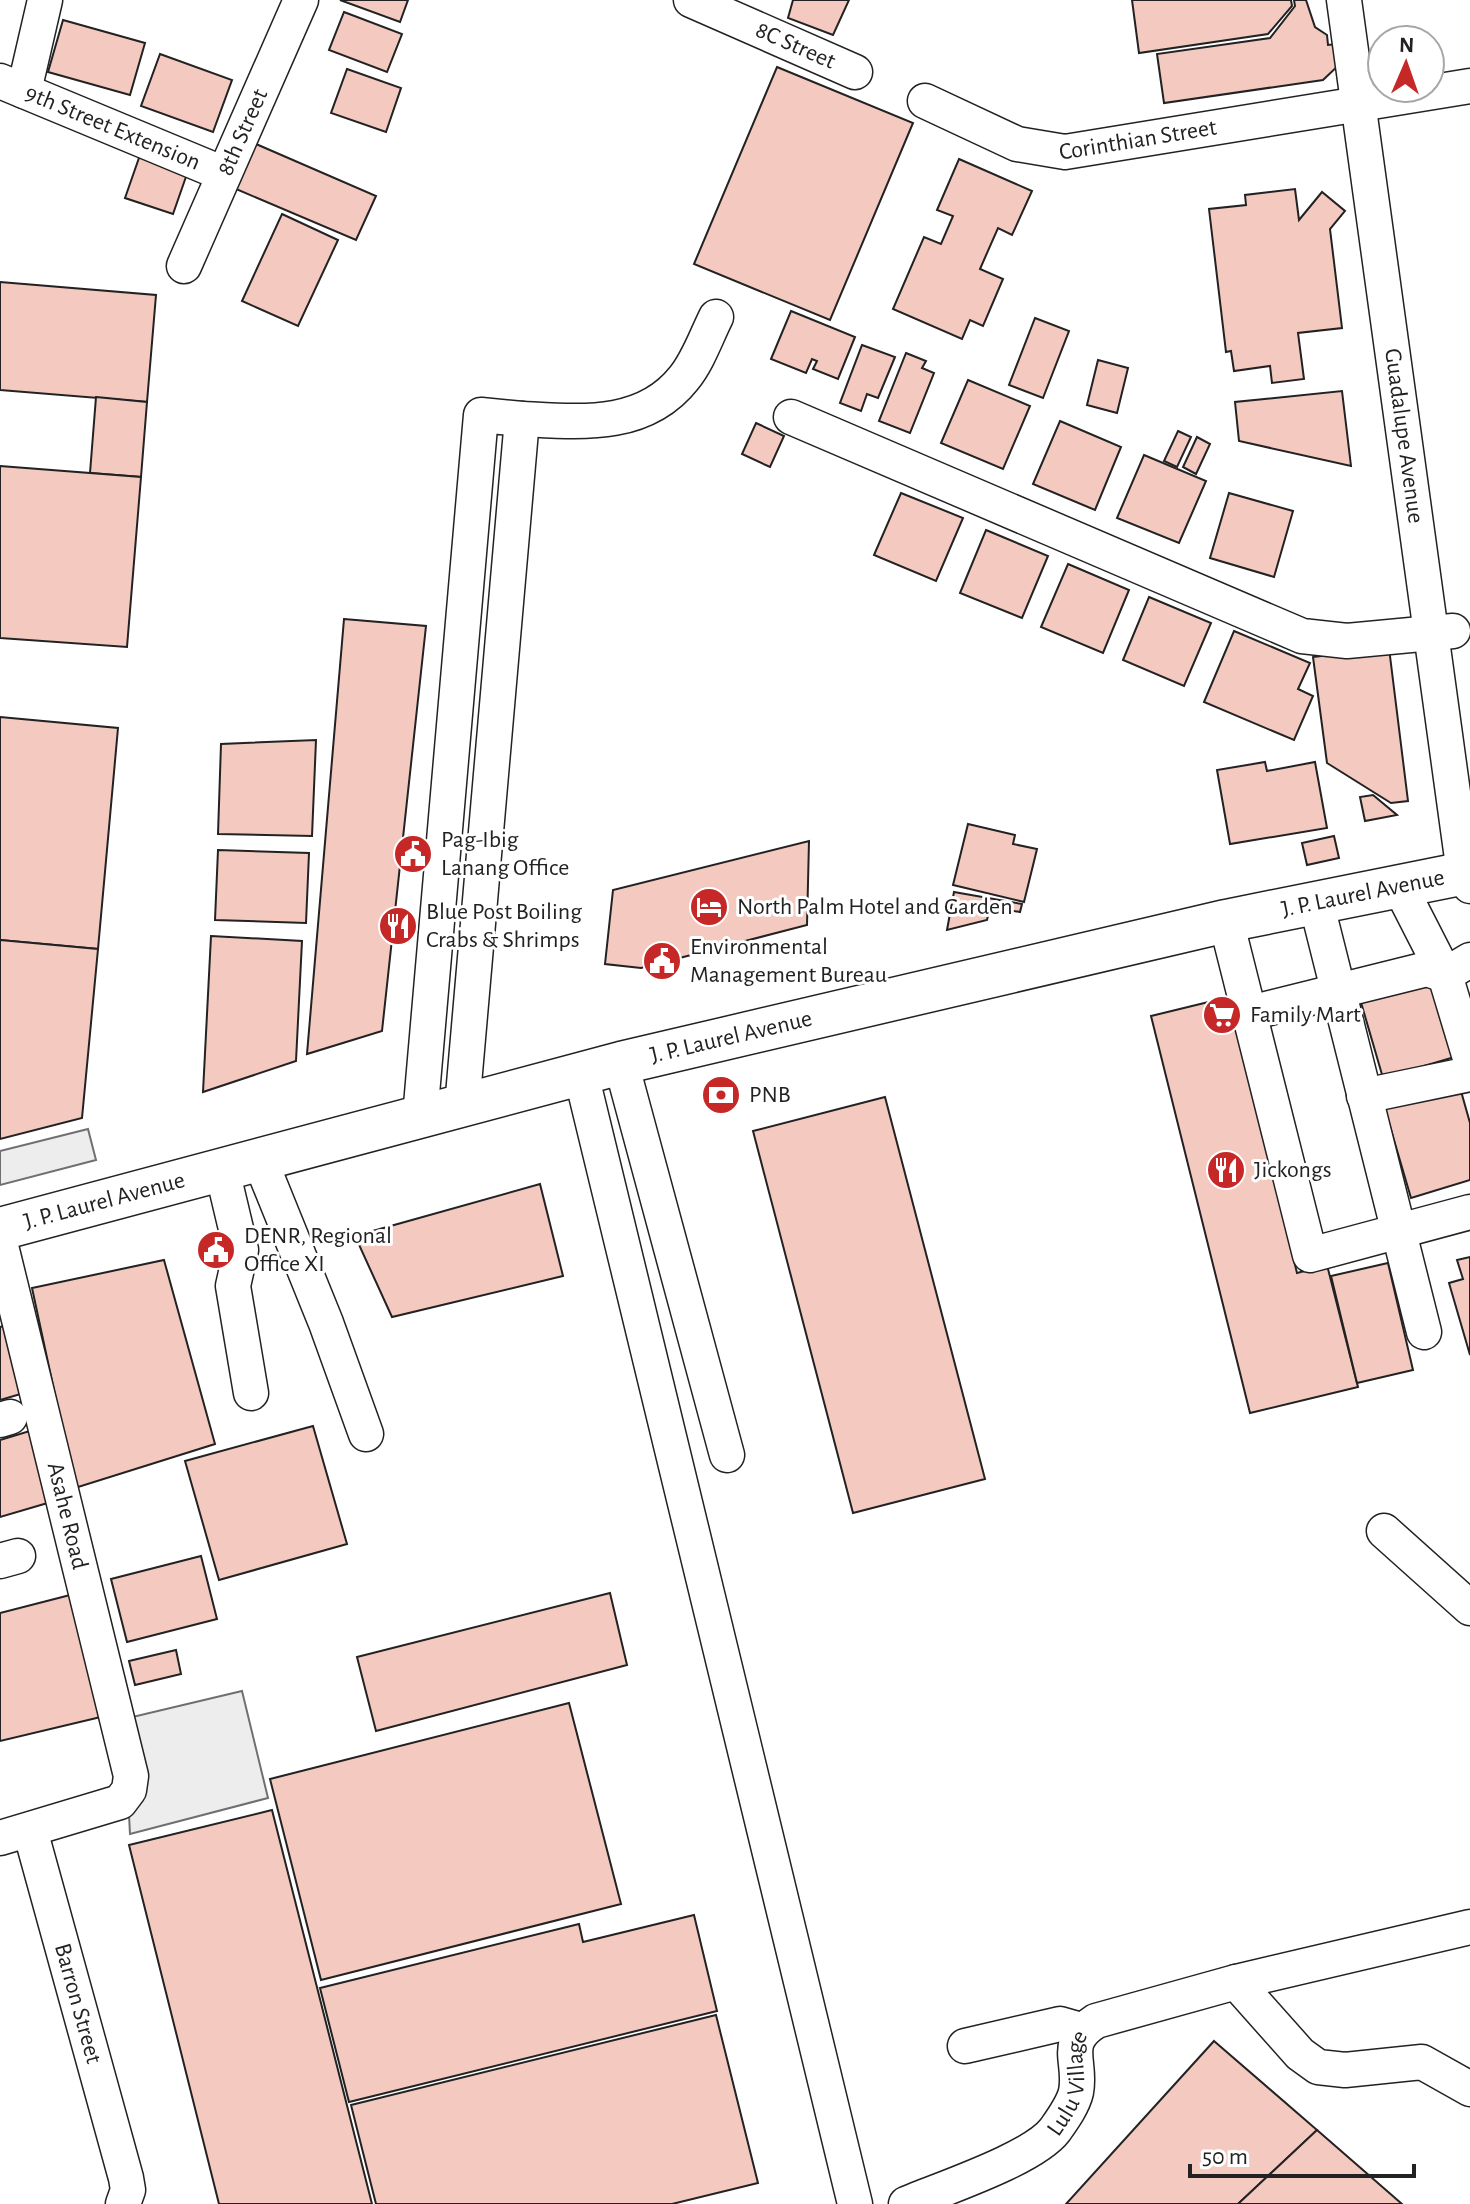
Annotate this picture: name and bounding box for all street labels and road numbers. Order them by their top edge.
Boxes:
street label: 8C Street [752,18,839,74]
street label: 9th Street Extension [22,81,204,175]
street label: 8th Street [213,85,272,179]
street label: Corinthian Street [1057,115,1219,165]
street label: Guadalupe Avenue [1380,347,1428,525]
street label: J. P. Laurel Avenue [1279,865,1447,922]
street label: J. P. Laurel Avenue [648,1007,815,1068]
street label: J. P. Laurel Avenue [21,1168,187,1234]
street label: Asahe Road [43,1460,92,1572]
street label: Barron Street [50,1941,106,2067]
street label: Lulu Village [1043,2026,1092,2140]

